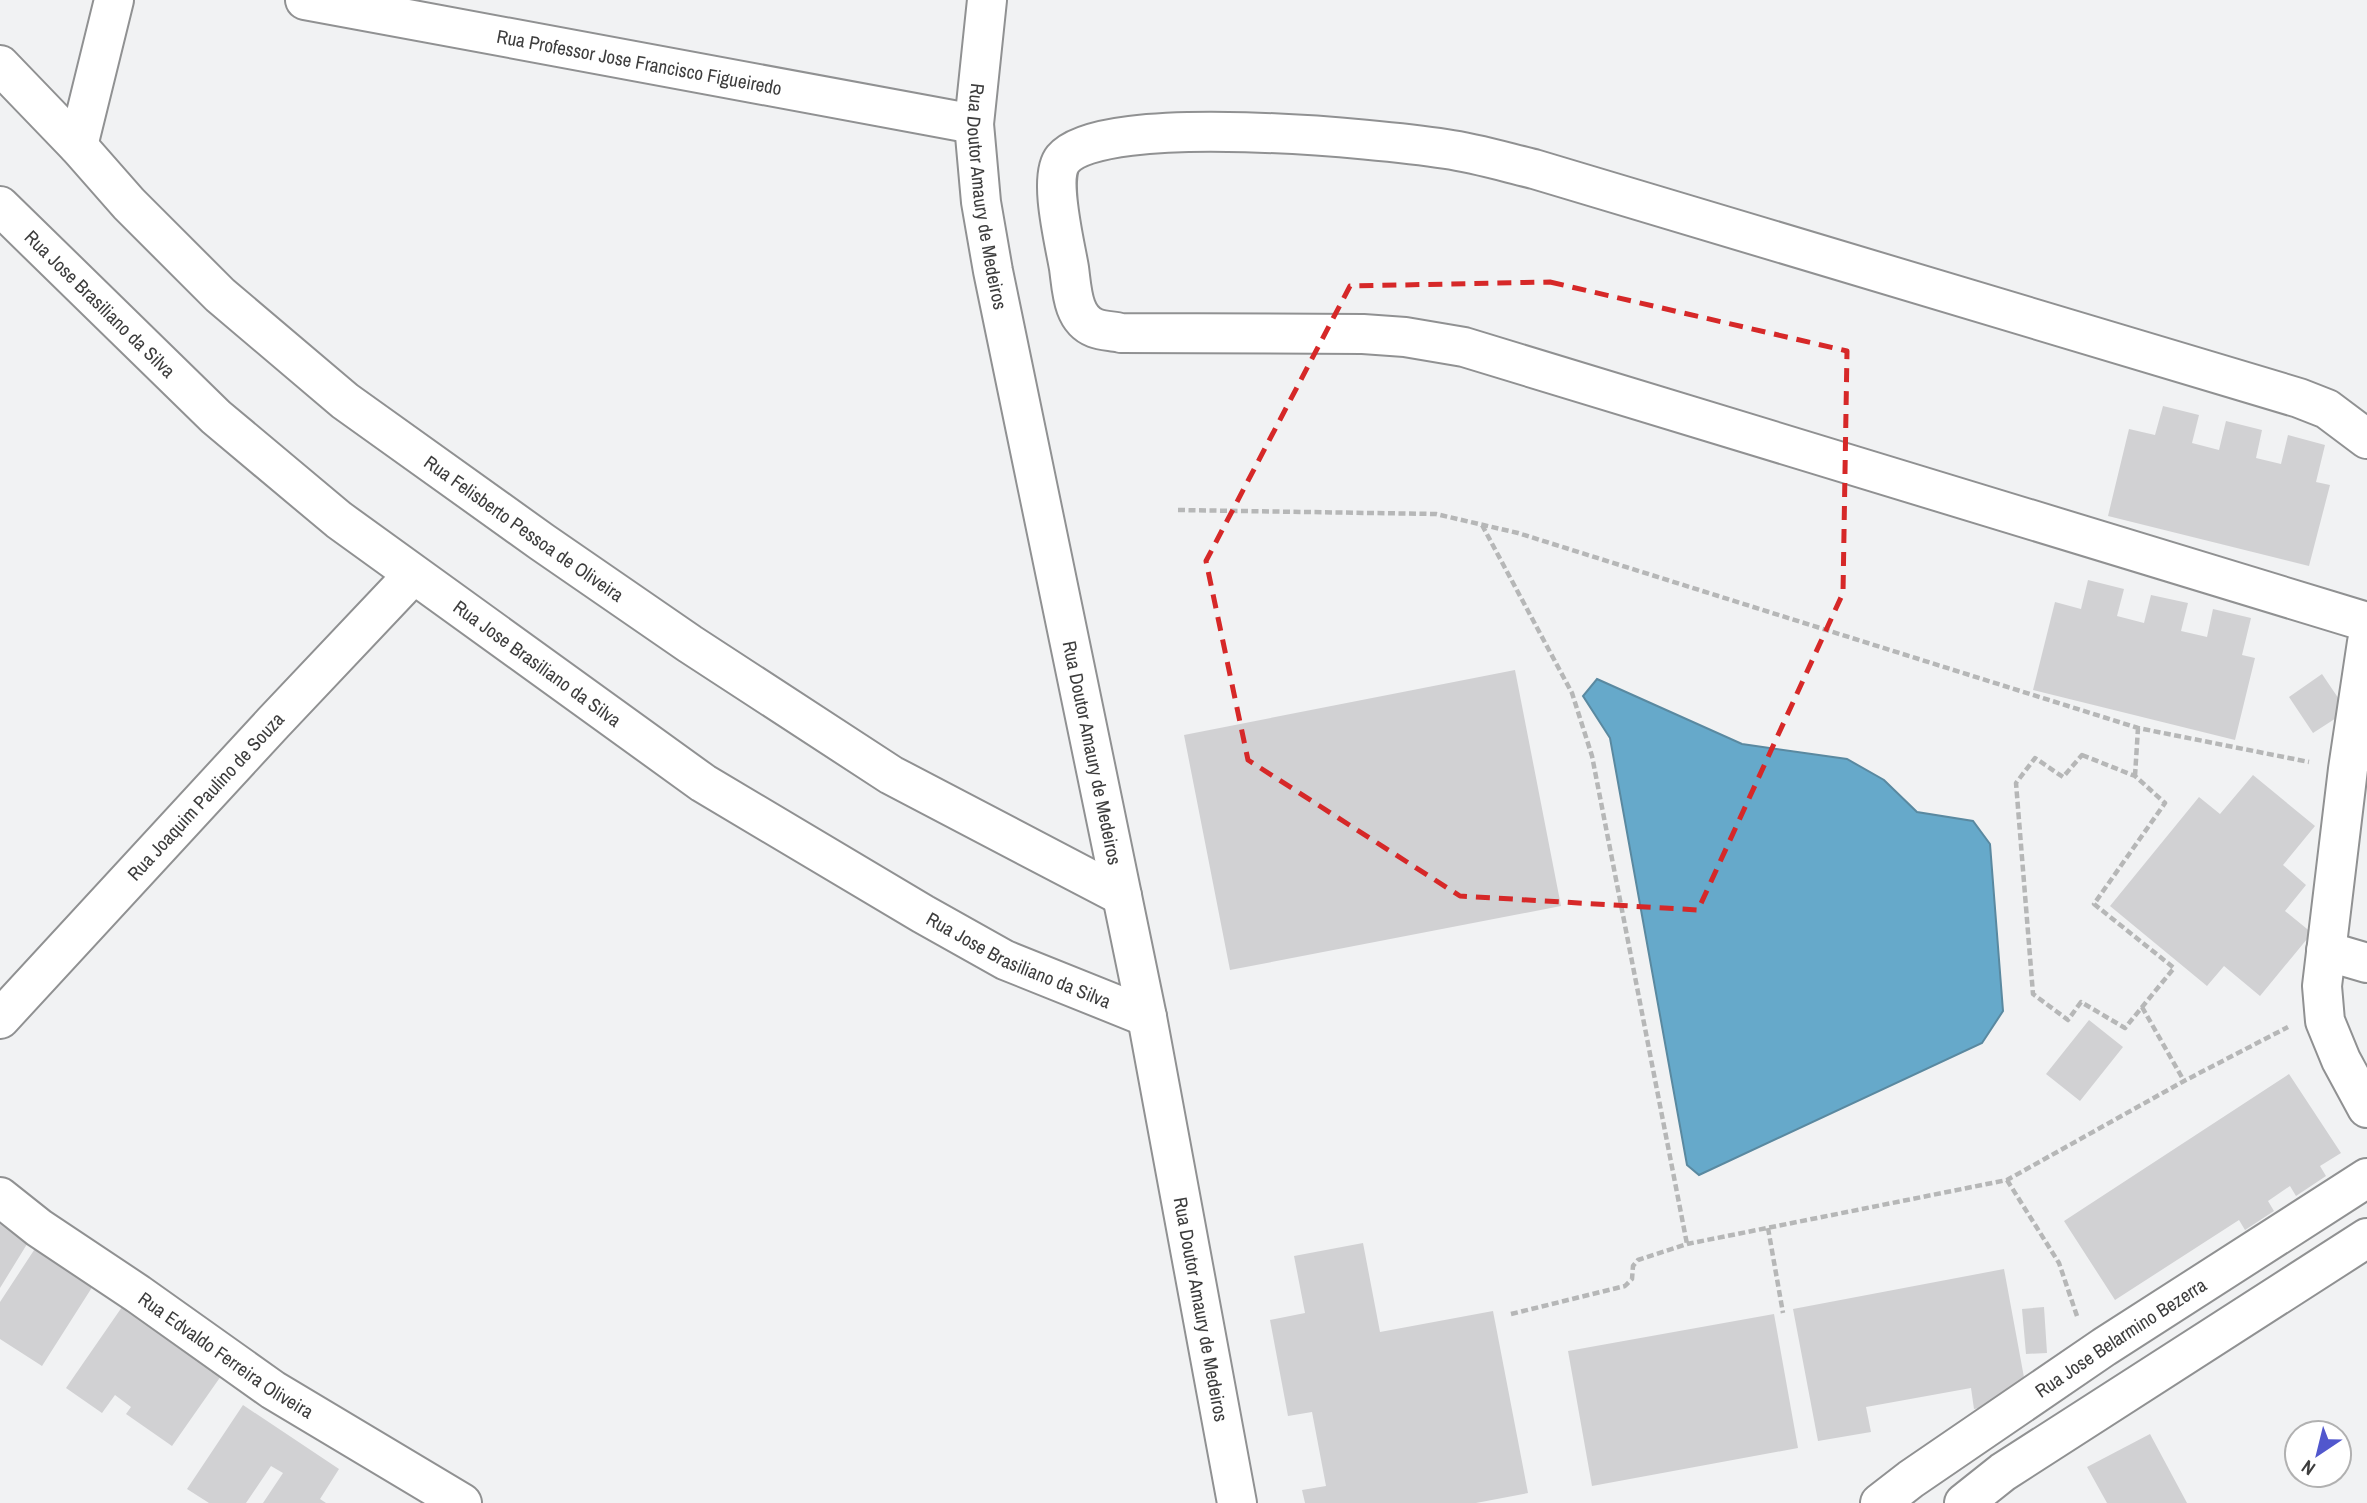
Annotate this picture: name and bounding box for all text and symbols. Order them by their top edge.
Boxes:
street label: Rua Professor Jose Francisco Figueiredo [495,23,784,101]
street label: Rua Doutor Amaury de Medeiros [961,82,1014,312]
street label: Rua Jose Brasiliano da Silva [19,224,181,384]
street label: Rua Felisberto Pessoa de Oliveira [419,449,629,608]
street label: Rua Jose Brasiliano da Silva [448,594,627,733]
street label: Rua Doutor Amaury de Medeiros [1057,639,1128,867]
street label: Rua Joaquim Paulino de Souza [121,706,290,886]
street label: Rua Jose Brasiliano da Silva [922,906,1115,1014]
street label: Rua Doutor Amaury de Medeiros [1168,1195,1235,1424]
street label: Rua Jose Belarmino Bezerra [2030,1272,2211,1404]
street label: Rua Edvaldo Ferreira Oliveira [133,1285,319,1425]
north arrow [2283,1419,2353,1489]
text: N [2296,1454,2320,1482]

